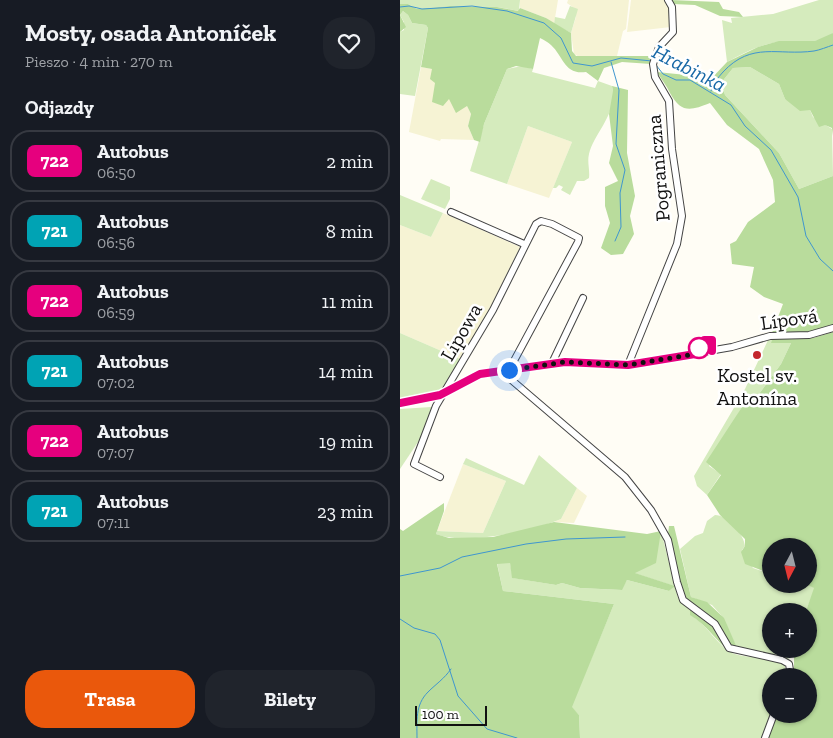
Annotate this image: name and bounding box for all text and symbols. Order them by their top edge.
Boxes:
button: heart [323,17,375,69]
text: Mosty, osada Antoníček [25,18,276,47]
water label: Hrabinka [648,38,730,97]
text: Pieszo · 4 min · 270 m [25,52,173,71]
text: Odjazdy [25,96,94,119]
street label: Pograniczna [641,113,675,222]
text: Autobus [97,140,169,163]
text: 722 [40,150,69,172]
text: 2 min [326,150,373,173]
text: 06:50 [97,163,136,182]
text: Autobus [97,210,169,233]
text: 721 [42,220,67,242]
text: 8 min [326,220,373,243]
text: 06:56 [97,233,135,252]
text: Autobus [97,280,169,303]
text: 722 [40,290,69,312]
text: 11 min [321,290,373,313]
street label: Lipowa [435,299,487,365]
text: 06:59 [97,303,135,322]
street label: Lípová [759,303,819,335]
unlabelled marker [688,337,710,359]
marker: Kostel sv. Antonína [751,349,763,361]
text: Autobus [97,350,169,373]
your location [497,358,522,383]
text: 721 [42,360,67,382]
text: 14 min [319,360,373,383]
place label: Kostel sv. Antonína [717,363,797,410]
text: 07:02 [97,373,135,392]
text: Autobus [97,420,169,443]
text: 722 [40,430,69,452]
text: 19 min [319,430,373,453]
text: 07:07 [97,443,134,462]
text: Autobus [97,490,169,513]
text: 721 [42,500,67,522]
text: 23 min [317,500,373,523]
text: 07:11 [97,513,130,532]
north arrow [762,538,818,592]
map controls [762,538,817,723]
button: + [762,603,817,658]
button: − [762,668,817,723]
button: Trasa [25,670,195,728]
button: Bilety [205,670,375,728]
scale bar [415,703,488,726]
text: 100 m [422,706,459,723]

